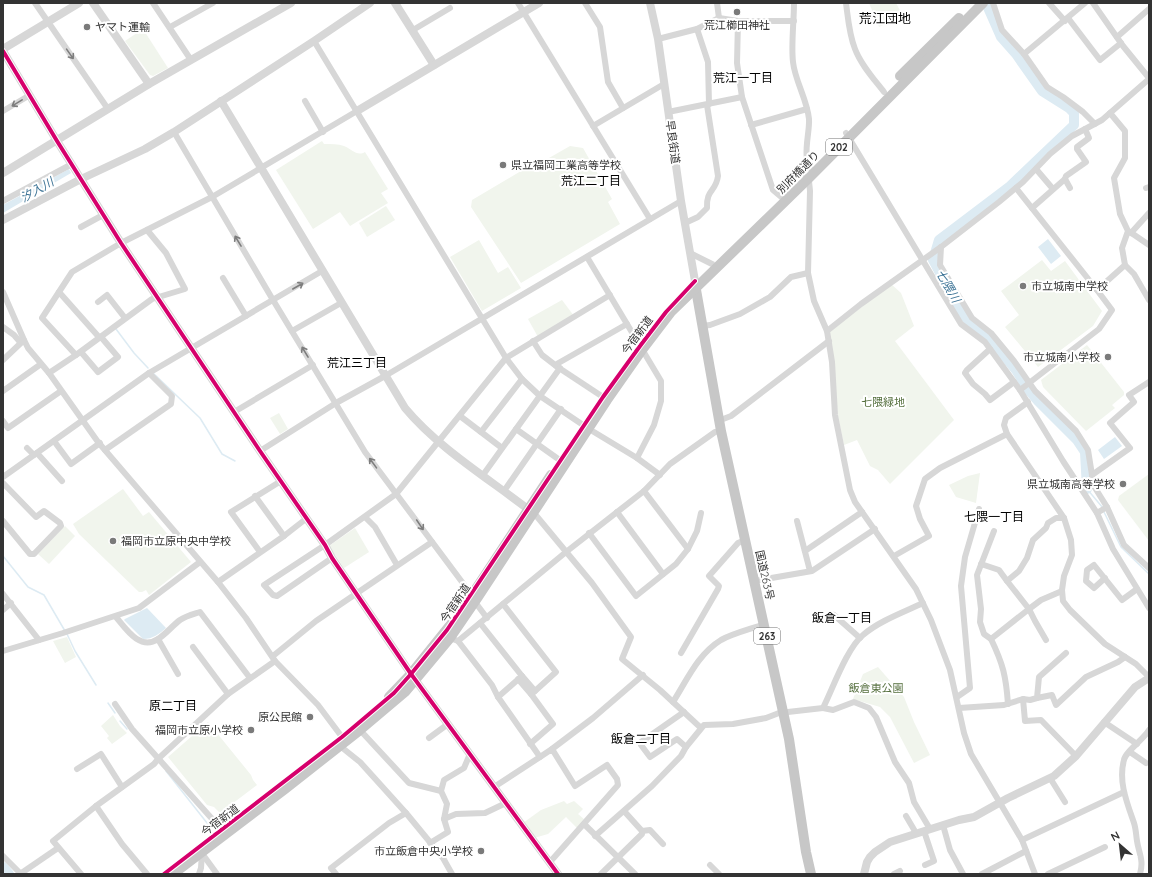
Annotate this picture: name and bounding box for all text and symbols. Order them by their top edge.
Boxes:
marker: 荒江櫛田神社 [732,7,742,17]
district label: 荒江団地 [859,10,911,26]
place label: 荒江櫛田神社 [704,18,770,32]
place label: ヤマト運輸 [95,20,150,34]
marker: ヤマト運輸 [82,22,92,32]
one-way arrow [66,48,74,59]
district label: 荒江一丁目 [713,70,773,85]
one-way arrow [11,99,23,107]
street label: 早良街道 [663,119,683,165]
road number: 202 [826,139,852,155]
street label: 別府橋通り [774,148,822,196]
place label: 県立福岡工業高等学校 [511,158,621,172]
marker: 県立福岡工業高等学校 [498,160,508,170]
water label: 汐入川 [17,173,58,205]
district label: 荒江二丁目 [561,173,621,188]
one-way arrow [234,235,242,247]
water label: 七隈川 [933,266,965,307]
place label: 市立城南中学校 [1031,279,1108,293]
one-way arrow [292,281,304,289]
marker: 市立城南中学校 [1018,281,1028,291]
street label: 今宿新道 [618,313,656,357]
one-way arrow [301,347,309,358]
place label: 市立城南小学校 [1023,350,1100,364]
marker: 市立城南小学校 [1103,352,1113,362]
district label: 荒江三丁目 [327,355,387,370]
park label: 七隈緑地 [861,395,905,409]
one-way arrow [369,457,377,468]
place label: 県立城南高等学校 [1027,477,1115,491]
marker: 県立城南高等学校 [1118,479,1128,489]
district label: 七隈一丁目 [964,509,1024,524]
one-way arrow [416,519,424,530]
place label: 福岡市立原中央中学校 [121,534,231,548]
marker: 福岡市立原中央中学校 [108,536,118,546]
street label: 国道263号 [752,549,778,601]
street label: 今宿新道 [437,581,473,625]
district label: 飯倉一丁目 [812,610,872,625]
road number: 263 [754,628,780,644]
park label: 飯倉東公園 [849,681,904,695]
district label: 原二丁目 [149,698,197,713]
place label: 原公民館 [258,710,302,724]
marker: 原公民館 [305,712,315,722]
place label: 福岡市立原小学校 [155,723,243,737]
marker: 福岡市立原小学校 [246,725,256,735]
district label: 飯倉二丁目 [611,731,671,746]
street label: 今宿新道 [198,801,242,839]
north arrow [1100,825,1140,865]
text: N [1108,828,1122,844]
place label: 市立飯倉中央小学校 [374,844,473,858]
marker: 市立飯倉中央小学校 [476,846,486,856]

